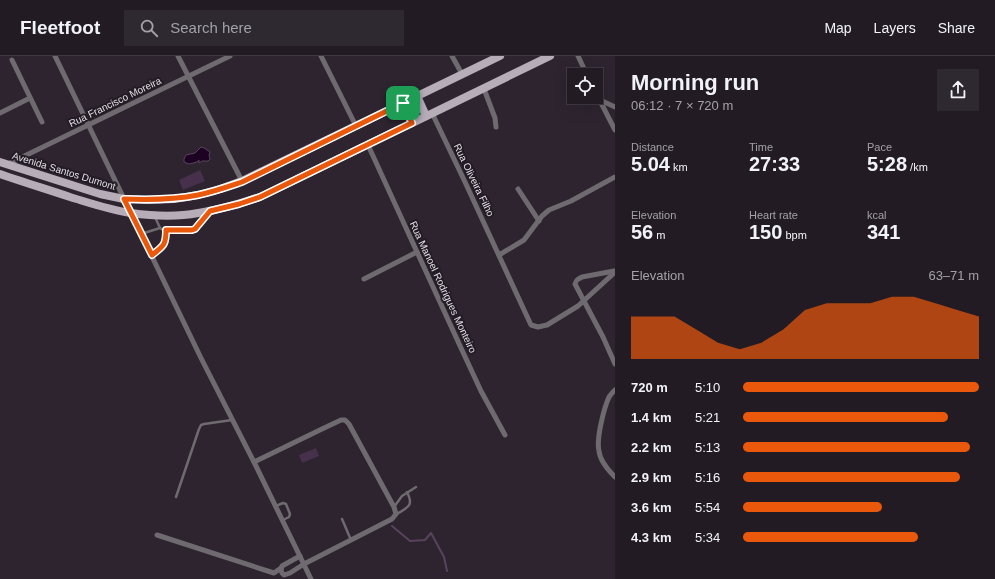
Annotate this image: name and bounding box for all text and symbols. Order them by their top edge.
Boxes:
search box [124,10,404,46]
text: Fleetfoot [20,17,100,38]
icon: search [138,17,160,39]
text: Search here [170,19,252,36]
text: Map [824,20,852,36]
text: Layers [874,20,916,36]
text: Share [938,20,975,36]
map controls [567,68,603,104]
button: locate [567,68,603,104]
button: share [937,69,979,111]
text: Morning run [631,70,759,95]
street label: Rua Francisco Moreira [67,75,163,129]
pin [386,86,420,120]
icon: arrive [392,92,414,114]
text: 06:12 · 7 × 720 m [631,98,733,113]
text: Distance [631,141,674,153]
text: Time [749,141,773,153]
text: Pace [867,141,892,153]
street label: Rua Oliveira Filho [452,142,497,219]
street label: Avenida Santos Dumont [11,150,117,192]
text: 5.04 [631,153,670,175]
text: 27:33 [749,153,800,175]
text: 5:28 [867,153,907,175]
text: km [670,161,688,173]
text: /km [907,161,928,173]
text: Elevation [631,209,676,221]
text: Heart rate [749,209,798,221]
text: kcal [867,209,887,221]
street label: Rua Manoel Rodrigues Monteiro [408,219,479,355]
text: 56 [631,221,653,243]
text: 150 [749,221,782,243]
text: 341 [867,221,900,243]
text: m [653,229,665,241]
text: bpm [782,229,807,241]
text: Elevation [631,268,684,283]
text: 63–71 m [928,268,979,283]
text: 720 m [631,380,668,395]
text: 5:10 [695,380,720,395]
text: 1.4 km [631,410,671,425]
text: 5:21 [695,410,720,425]
text: 2.2 km [631,440,671,455]
text: 5:13 [695,440,720,455]
text: 2.9 km [631,470,671,485]
text: 5:16 [695,470,720,485]
text: 3.6 km [631,500,671,515]
text: 5:54 [695,500,720,515]
text: 4.3 km [631,530,671,545]
text: 5:34 [695,530,720,545]

